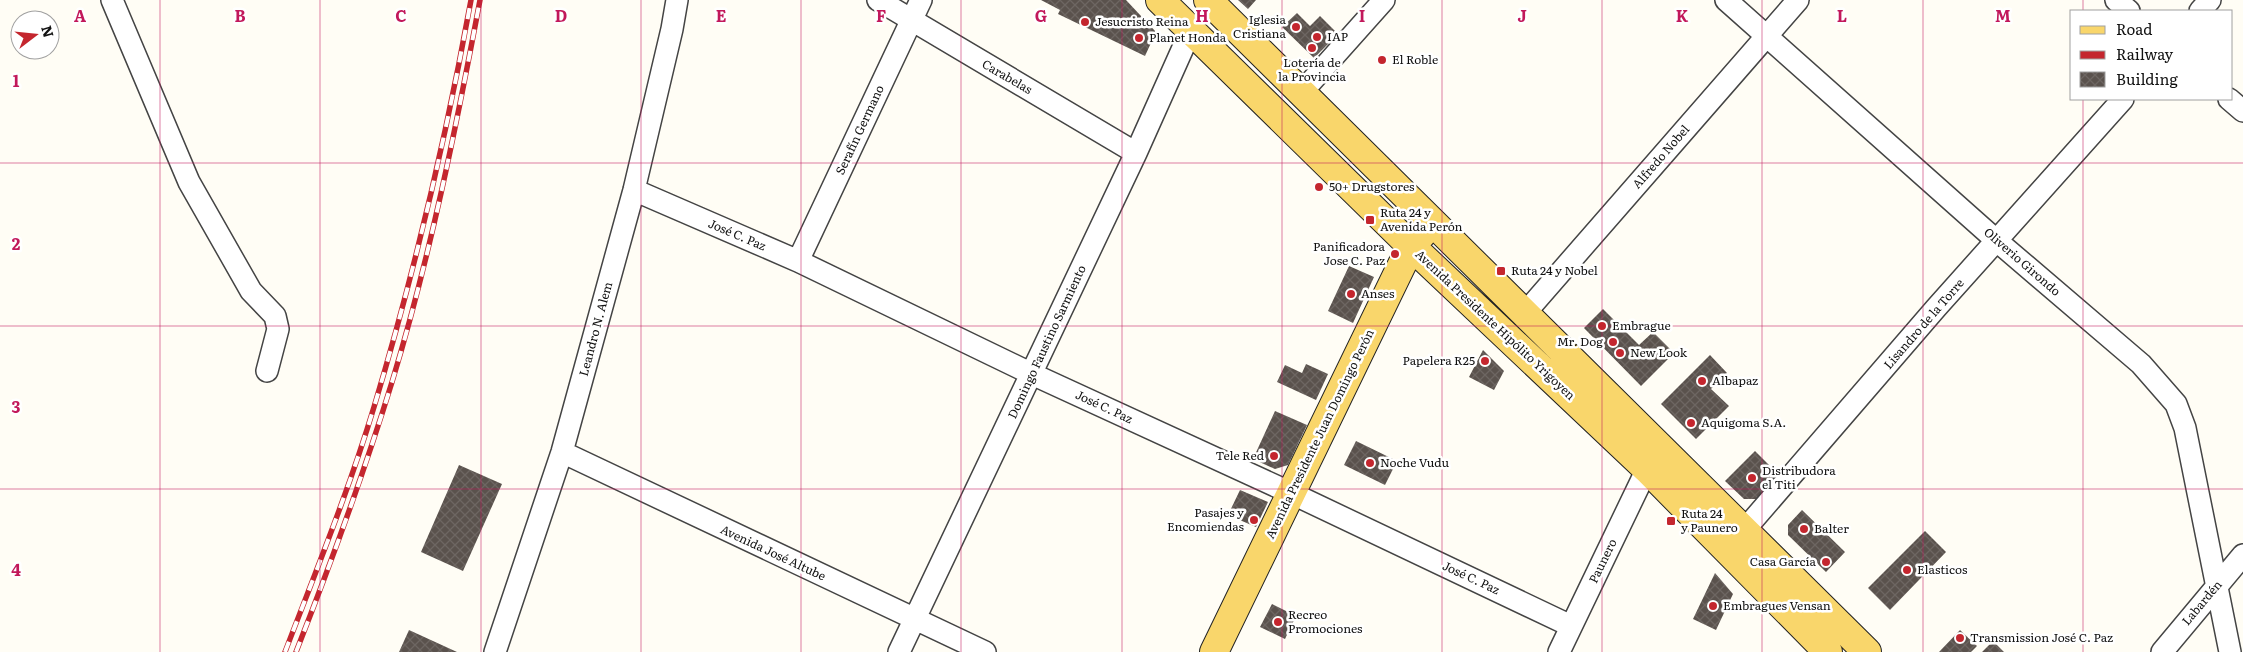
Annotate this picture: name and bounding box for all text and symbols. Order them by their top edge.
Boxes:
text: A [74,3,86,27]
text: B [234,3,246,27]
text: C [395,3,407,27]
text: D [555,3,567,27]
text: E [716,3,727,27]
text: F [876,3,886,27]
text: G [1035,3,1047,27]
text: H [1195,3,1209,27]
text: I [1359,3,1365,27]
text: J [1517,3,1527,27]
text: K [1676,3,1689,27]
text: L [1837,3,1847,27]
text: M [1995,3,2011,27]
north arrow [10,10,60,60]
place label: Iglesia Cristiana [1233,10,1287,42]
legend [2070,10,2233,100]
place label: Jesucristo Reina [1095,12,1189,30]
marker: Jesucristo Reina [1079,16,1091,28]
text: Road [2116,17,2152,40]
marker: Iglesia Cristiana [1290,21,1302,33]
text: N [37,23,60,40]
place label: IAP [1327,27,1348,45]
place label: Planet Honda [1149,28,1227,46]
marker: IAP [1311,31,1323,43]
marker: Planet Honda [1133,32,1145,44]
marker: Lotería de la Provincia [1306,42,1318,54]
text: Railway [2116,42,2174,65]
place label: El Roble [1392,50,1438,68]
place label: Lotería de la Provincia [1278,53,1346,85]
street label: Carabelas [979,54,1037,98]
marker: El Roble [1376,54,1388,66]
text: Building [2116,67,2178,90]
text: 1 [13,68,20,92]
street label: Serafín Germano [830,82,888,178]
street label: Alfredo Nobel [1627,120,1693,192]
place label: 50+ Drugstores [1329,177,1415,195]
marker: 50+ Drugstores [1313,181,1325,193]
place label: Ruta 24 y Avenida Perón [1380,203,1463,235]
street label: José C. Paz [706,214,769,254]
marker: Ruta 24 y Avenida Perón [1364,214,1376,226]
street label: Oliverio Girondo [1980,223,2065,300]
text: 2 [12,231,21,255]
place label: Panificadora Jose C. Paz [1313,237,1386,269]
street label: Avenida Presidente Hipólito Yrigoyen [1412,245,1580,404]
marker: Panificadora Jose C. Paz [1389,248,1401,260]
place label: Ruta 24 y Nobel [1511,261,1598,279]
street label: Domingo Faustino Sarmiento [1002,262,1090,421]
marker: Ruta 24 y Nobel [1495,265,1507,277]
street label: Lisandro de la Torre [1879,274,1968,373]
street label: Leandro N. Alem [574,279,616,378]
place label: Anses [1361,284,1395,302]
marker: Anses [1345,288,1357,300]
place label: Embrague [1612,316,1671,334]
marker: Embrague [1596,320,1608,332]
street label: Avenida Presidente Juan Domingo Perón [1260,326,1378,541]
place label: Mr. Dog [1557,332,1603,350]
marker: Mr. Dog [1607,336,1619,348]
place label: New Look [1630,343,1688,361]
marker: New Look [1614,347,1626,359]
place label: Papelera R25 [1403,351,1475,369]
marker: Papelera R25 [1479,355,1491,367]
place label: Albapaz [1712,371,1758,389]
marker: Albapaz [1696,375,1708,387]
street label: José C. Paz [1073,385,1136,427]
text: 3 [12,394,21,418]
place label: Aquigoma S.A. [1701,413,1786,431]
marker: Aquigoma S.A. [1685,417,1697,429]
place label: Tele Red [1215,446,1265,464]
marker: Tele Red [1268,450,1280,462]
place label: Noche Vudu [1380,453,1450,471]
marker: Noche Vudu [1364,457,1376,469]
place label: Distribudora el Titi [1762,461,1836,493]
marker: Distribudora el Titi [1746,472,1758,484]
place label: Pasajes y Encomiendas [1167,503,1245,535]
place label: Ruta 24 y Paunero [1681,504,1738,536]
marker: Pasajes y Encomiendas [1248,514,1260,526]
marker: Ruta 24 y Paunero [1665,515,1677,527]
place label: Balter [1814,519,1849,537]
street label: Avenida José Altube [718,520,829,584]
marker: Balter [1798,523,1810,535]
street label: Paunero [1584,535,1621,586]
place label: Casa García [1750,552,1817,570]
street label: José C. Paz [1440,556,1503,598]
marker: Casa García [1820,556,1832,568]
text: 4 [11,557,21,581]
place label: Elasticos [1917,560,1968,578]
marker: Elasticos [1901,564,1913,576]
street label: Labardén [2177,576,2226,629]
place label: Embragues Vensan [1723,596,1831,614]
marker: Embragues Vensan [1707,600,1719,612]
place label: Recreo Promociones [1288,605,1363,637]
marker: Recreo Promociones [1272,616,1284,628]
place label: Transmission José C. Paz [1970,628,2113,646]
marker: Transmission José C. Paz [1954,632,1966,644]

